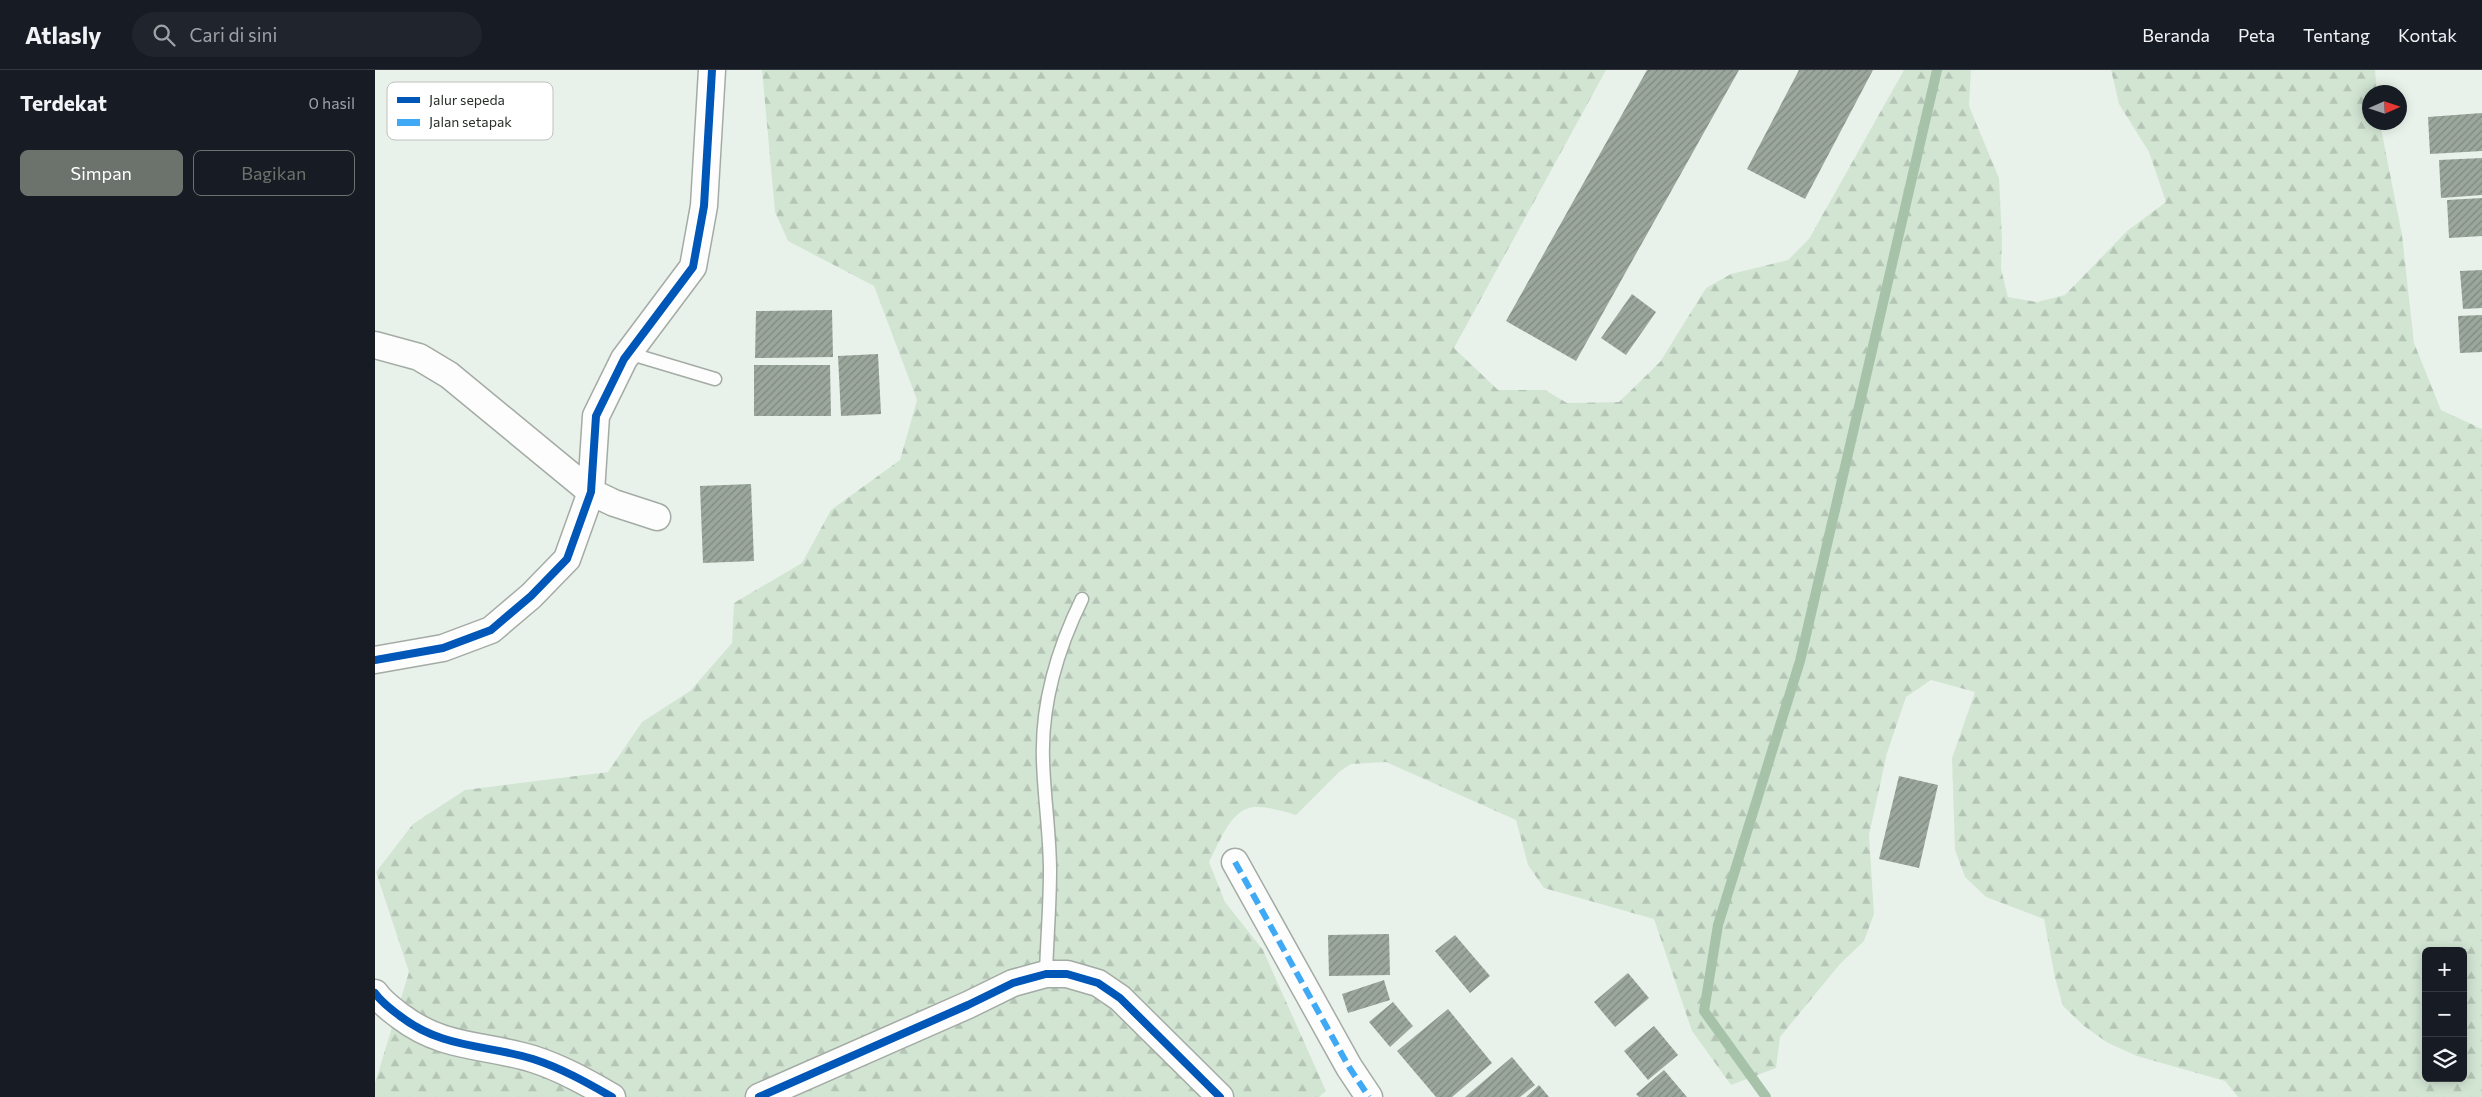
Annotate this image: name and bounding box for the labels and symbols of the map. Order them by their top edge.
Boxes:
legend [387,82,553,140]
north arrow [2362,85,2407,130]
text: Jalur sepeda [429,91,505,108]
text: Jalan setapak [429,113,512,130]

